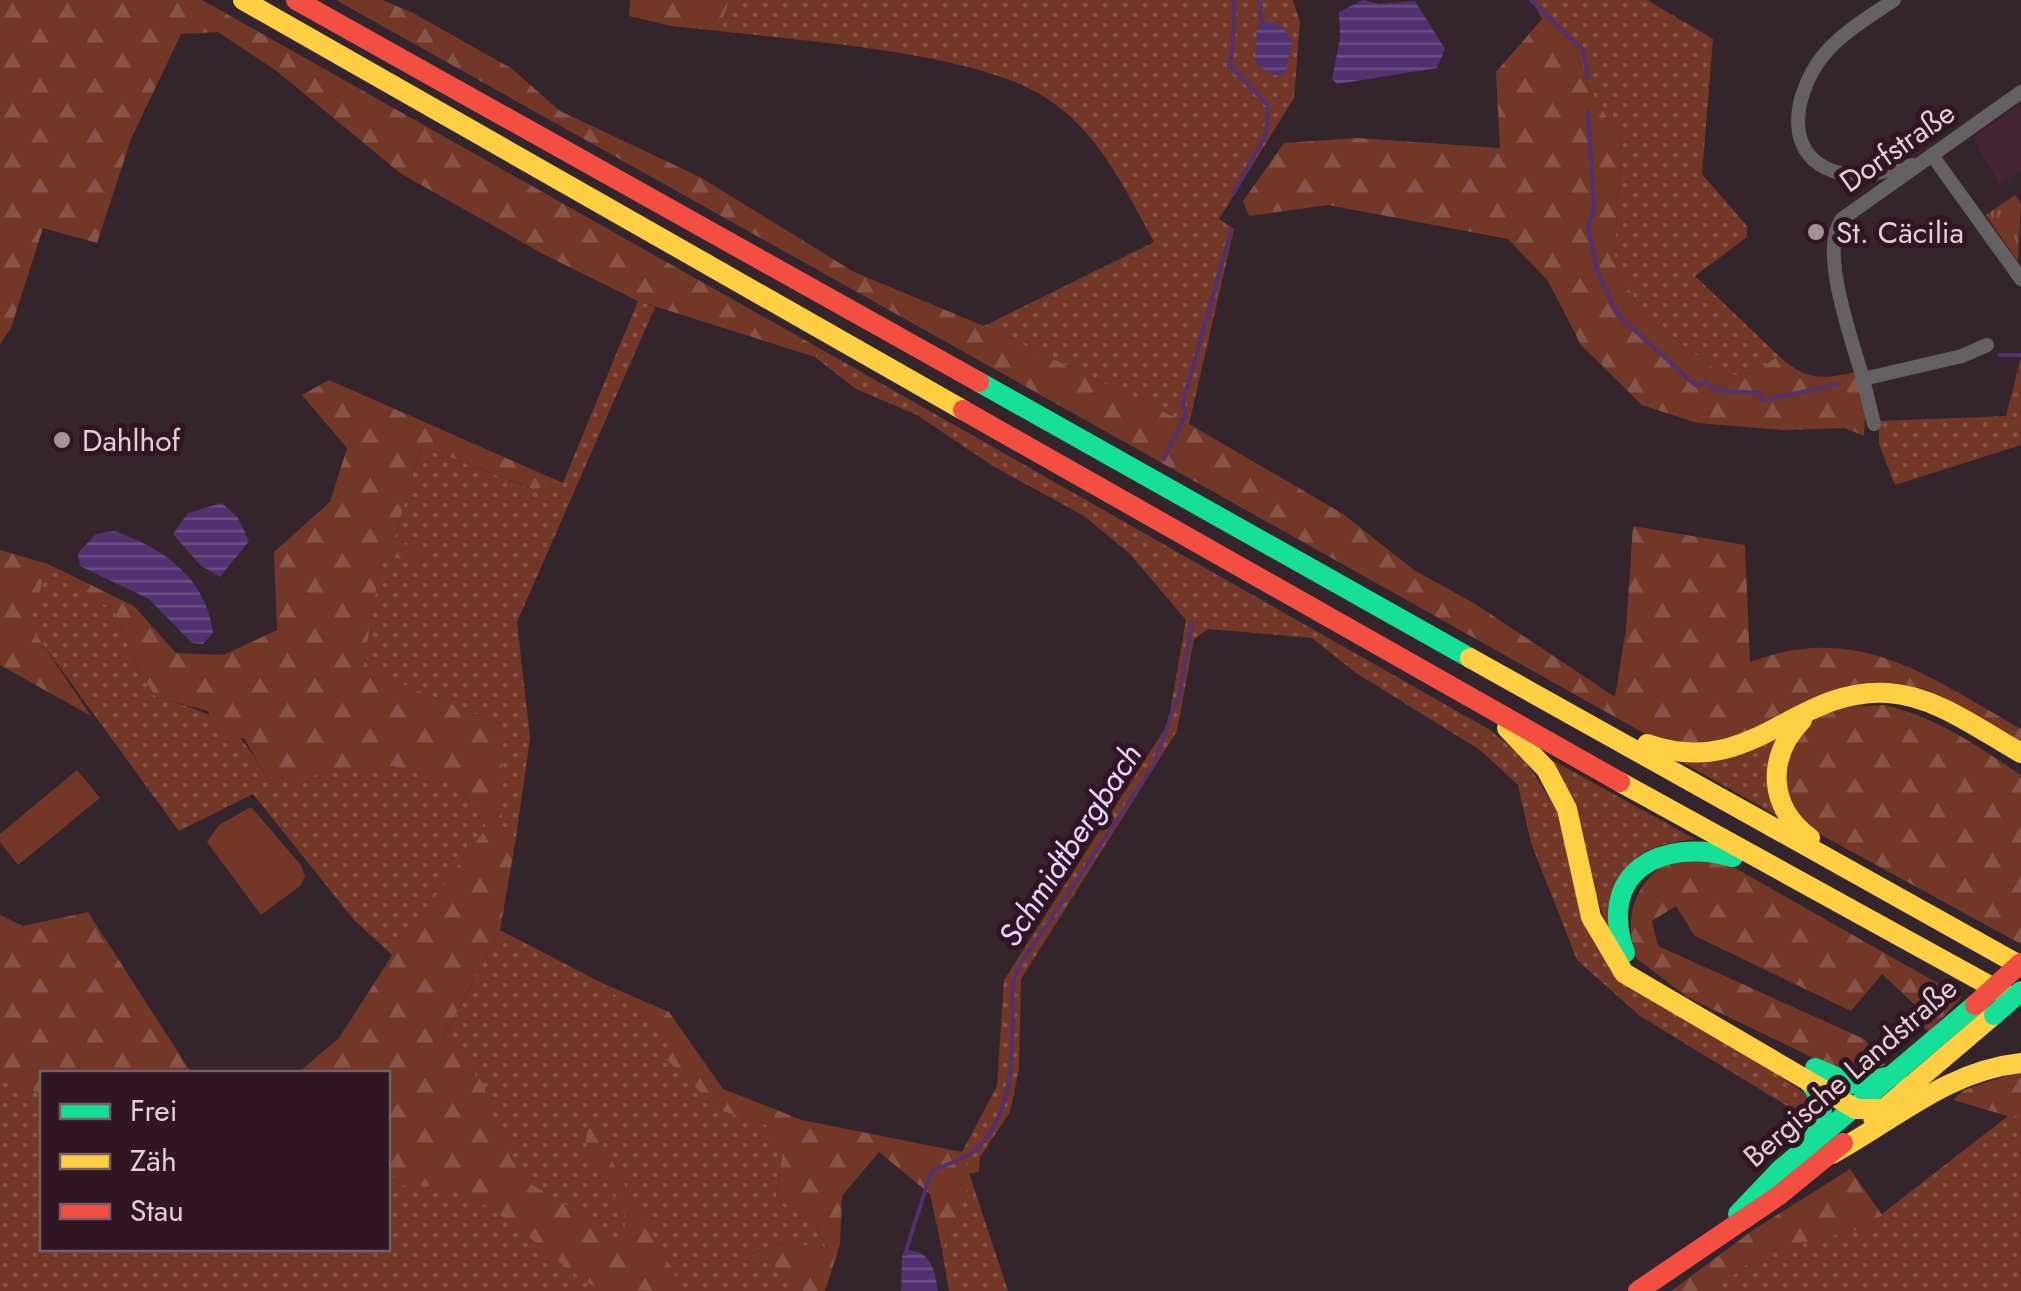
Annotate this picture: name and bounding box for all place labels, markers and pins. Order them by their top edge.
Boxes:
place label: St. Cäcilia [1836,211,1964,254]
marker: St. Cäcilia [1805,221,1827,243]
place label: Dahlhof [82,419,182,462]
marker: Dahlhof [51,429,73,451]

